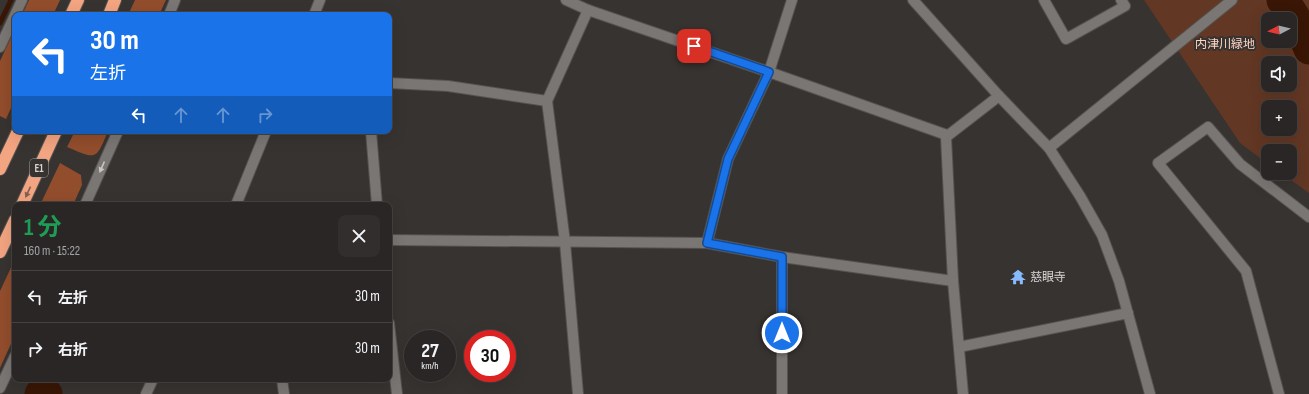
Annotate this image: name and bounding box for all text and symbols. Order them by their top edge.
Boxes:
north arrow [1261,12,1297,48]
map controls [1261,12,1297,180]
text: 30 m [90,24,139,57]
icon: left [24,28,76,80]
pin [677,29,711,63]
icon: arrive [683,35,705,57]
park label: 内津川緑地 [1195,37,1255,52]
button: sound [1261,56,1297,92]
text: 左折 [90,63,126,84]
button: + [1261,100,1297,136]
icon: left [128,104,150,126]
icon: ahead [170,104,192,126]
icon: ahead [212,104,234,126]
icon: right [254,104,276,126]
button: − [1261,144,1297,180]
road number: E1 [30,159,48,177]
one-way arrow [99,161,105,172]
one-way arrow [25,186,31,198]
text: 1 分 [24,213,61,242]
button: close [338,215,380,257]
text: 160 m · 15:22 [24,243,80,259]
temple icon: 慈眼寺 [1009,268,1027,286]
place label: 慈眼寺 [1030,270,1066,285]
icon: left [24,286,46,308]
text: 30 m [355,287,380,306]
text: 左折 [58,289,88,308]
position arrow [761,312,803,354]
speed limit sign: 30 [464,330,516,382]
icon: right [24,338,46,360]
text: 30 m [355,339,380,358]
text: 27 [421,339,439,363]
text: 右折 [58,341,88,360]
text: km/h [421,360,439,372]

